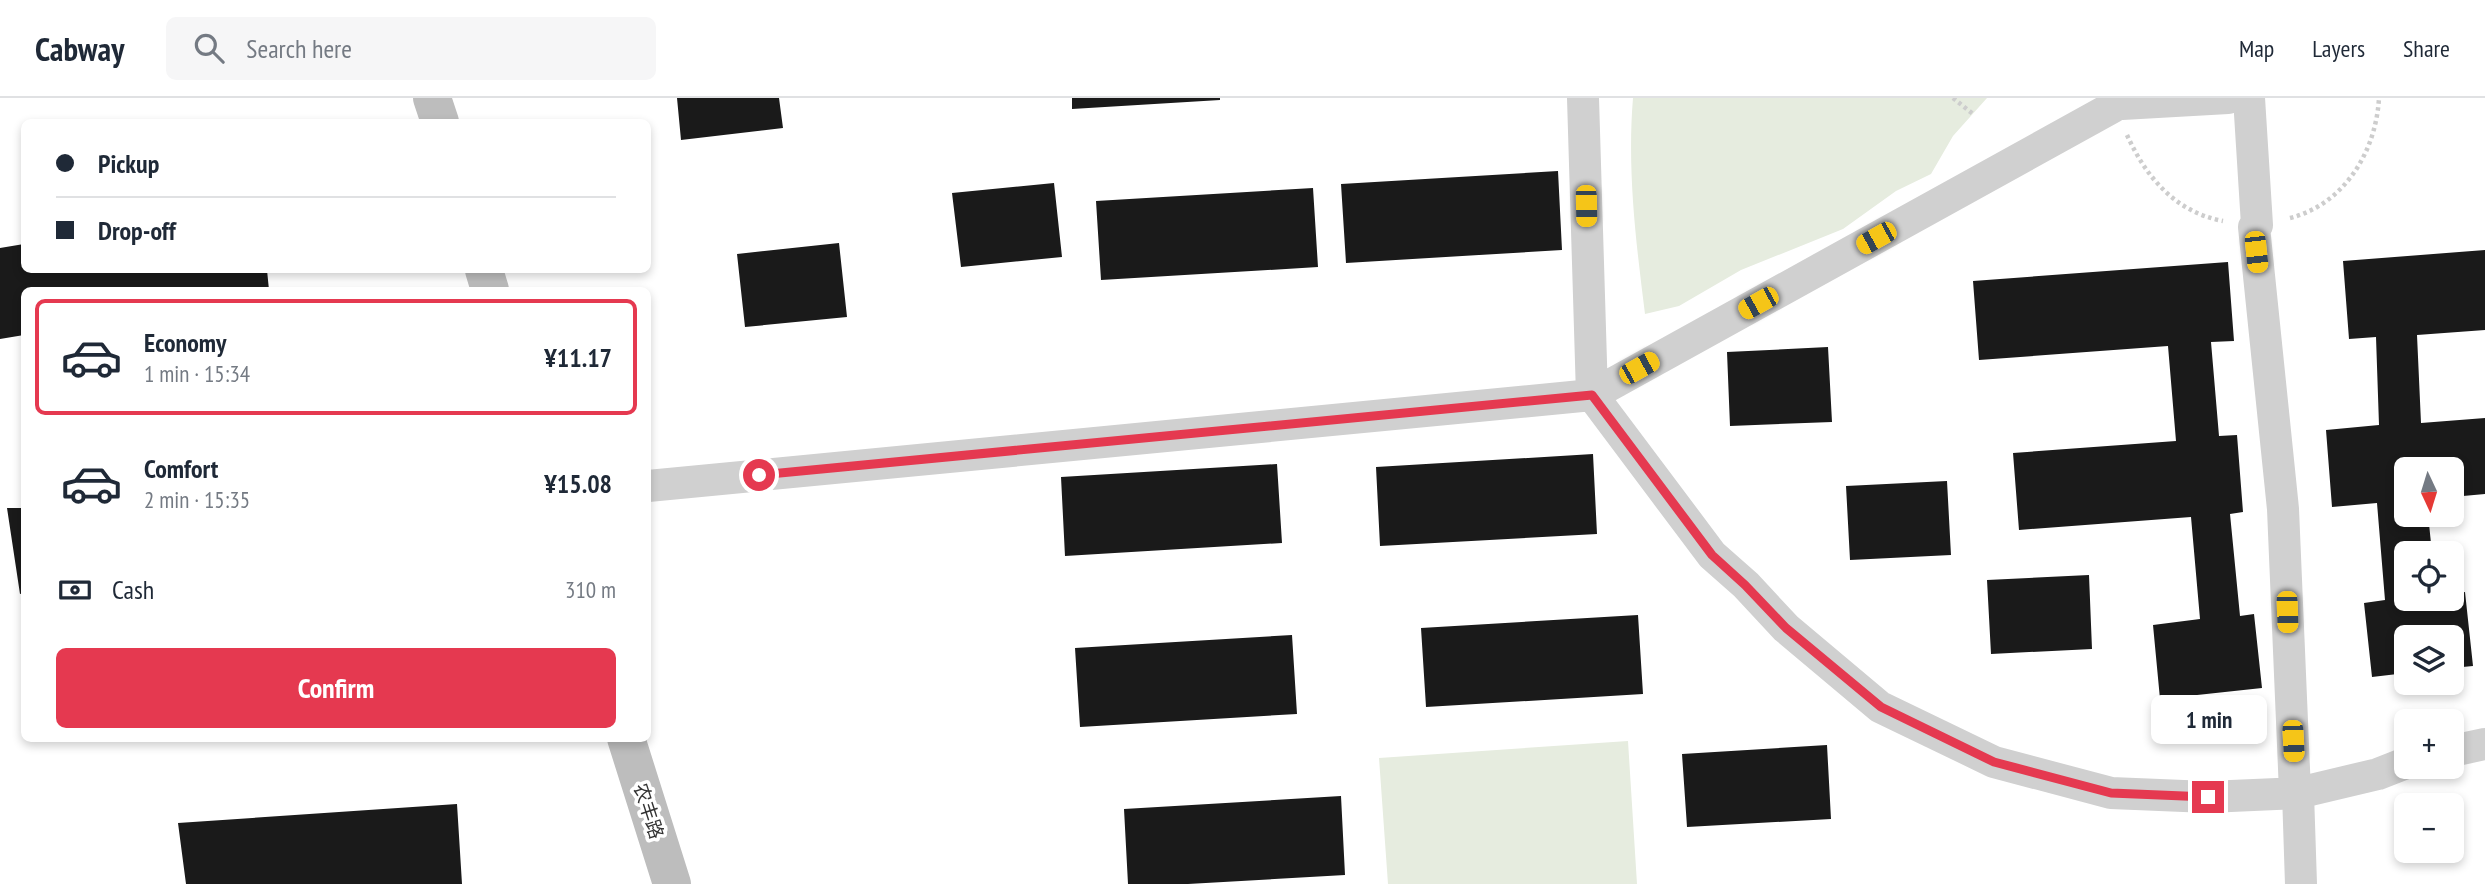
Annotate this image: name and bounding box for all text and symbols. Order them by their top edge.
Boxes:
search box [166,17,656,80]
text: Cabway [35,27,124,70]
icon: search [190,29,228,67]
text: Search here [246,32,352,65]
text: Map [2239,33,2274,64]
text: Layers [2312,33,2365,64]
text: Share [2403,33,2450,64]
text: Pickup [98,147,159,180]
car [1576,185,1597,227]
text: Drop-off [98,214,176,247]
car [1853,219,1900,257]
car [2244,230,2269,274]
car [1735,284,1782,322]
icon: car [60,326,123,389]
text: Economy [144,326,226,359]
text: ¥11.17 [544,341,612,374]
car [1616,349,1663,387]
text: 1 min · 15:34 [144,359,250,388]
icon: car [60,452,123,515]
text: Comfort [144,452,218,485]
north arrow [2394,457,2464,527]
map controls [2394,457,2464,863]
route start [743,459,775,491]
text: ¥15.08 [544,467,612,500]
text: 2 min · 15:35 [144,485,250,514]
button: locate [2394,541,2464,611]
icon: cash [56,571,94,609]
text: Cash [112,573,154,606]
text: 310 m [565,575,616,604]
car [2276,591,2299,633]
button: layers [2394,625,2464,695]
button: Confirm [56,648,616,728]
callout: 1 min [2150,696,2266,744]
text: 1 min [2186,705,2232,734]
button: + [2394,709,2464,779]
car [2282,719,2305,763]
street label: 农丰路 [629,780,669,842]
route end [2192,781,2224,813]
button: − [2394,793,2464,863]

